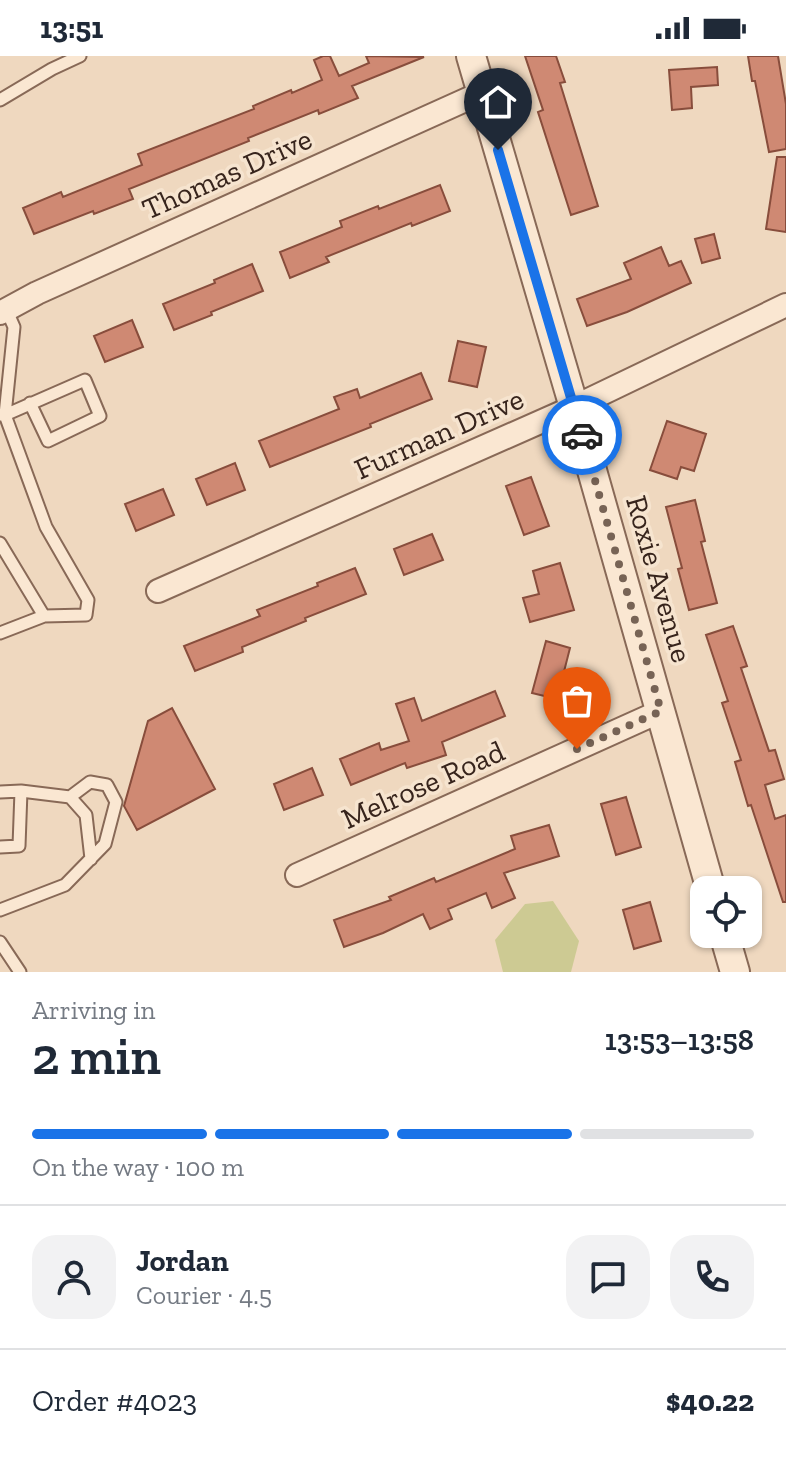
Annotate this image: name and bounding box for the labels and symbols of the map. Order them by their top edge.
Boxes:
pin [464,68,532,150]
street label: Thomas Drive [137,121,317,227]
street label: Furman Drive [349,381,529,487]
courier [542,395,622,475]
street label: Roxie Avenue [618,491,700,667]
pin [543,667,611,749]
street label: Melrose Road [336,733,510,837]

